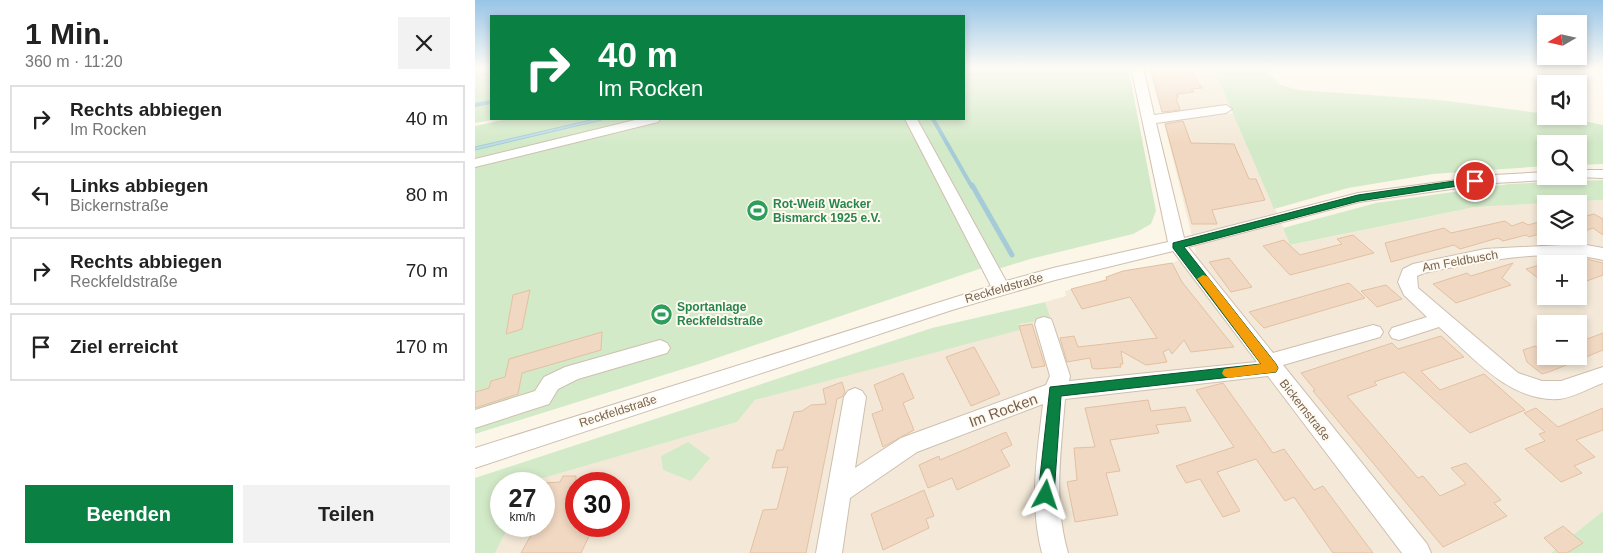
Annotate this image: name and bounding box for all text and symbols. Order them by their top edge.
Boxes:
north arrow [1537,15,1587,65]
map controls [1537,15,1587,365]
text: 1 Min. [25,17,110,50]
button: close [398,17,450,69]
icon: right [515,35,580,100]
text: 40 m [598,35,678,74]
text: 360 m · 11:20 [25,53,123,70]
button: sound [1537,75,1587,125]
text: Im Rocken [598,76,703,101]
text: Rechts abbiegen [70,99,222,120]
icon: right [27,105,55,133]
text: 40 m [406,108,448,129]
text: Im Rocken [70,121,146,138]
button: search [1537,135,1587,185]
pin [1454,160,1496,202]
icon: arrive [1461,167,1489,195]
text: Links abbiegen [70,175,208,196]
icon: left [27,181,55,209]
text: 80 m [406,184,448,205]
button: layers [1537,195,1587,245]
text: Bickernstraße [70,197,169,214]
place label: Rot-Weiß Wacker Bismarck 1925 e.V. [773,197,881,225]
sports icon: Rot-Weiß Wacker Bismarck 1925 e.V. [745,199,769,223]
street label: Am Feldbusch [1421,247,1499,275]
text: Rechts abbiegen [70,251,222,272]
button: + [1537,255,1587,305]
icon: right [27,257,55,285]
text: 70 m [406,260,448,281]
street label: Reckfeldstraße [963,270,1045,306]
text: Reckfeldstraße [70,273,178,290]
place label: Sportanlage Reckfeldstraße [677,300,763,328]
sports icon: Sportanlage Reckfeldstraße [649,302,673,326]
button: − [1537,315,1587,365]
icon: arrive [27,333,55,361]
text: Ziel erreicht [70,336,178,357]
text: 170 m [395,336,448,357]
street label: Bickernstraße [1277,377,1333,444]
street label: Im Rocken [966,390,1040,430]
street label: Reckfeldstraße [577,392,659,430]
position arrow [1019,468,1071,520]
speed limit sign: 30 [565,472,630,537]
text: 27 [509,484,536,512]
button: Beenden [25,485,233,543]
button: Teilen [243,485,450,543]
text: km/h [509,510,536,524]

